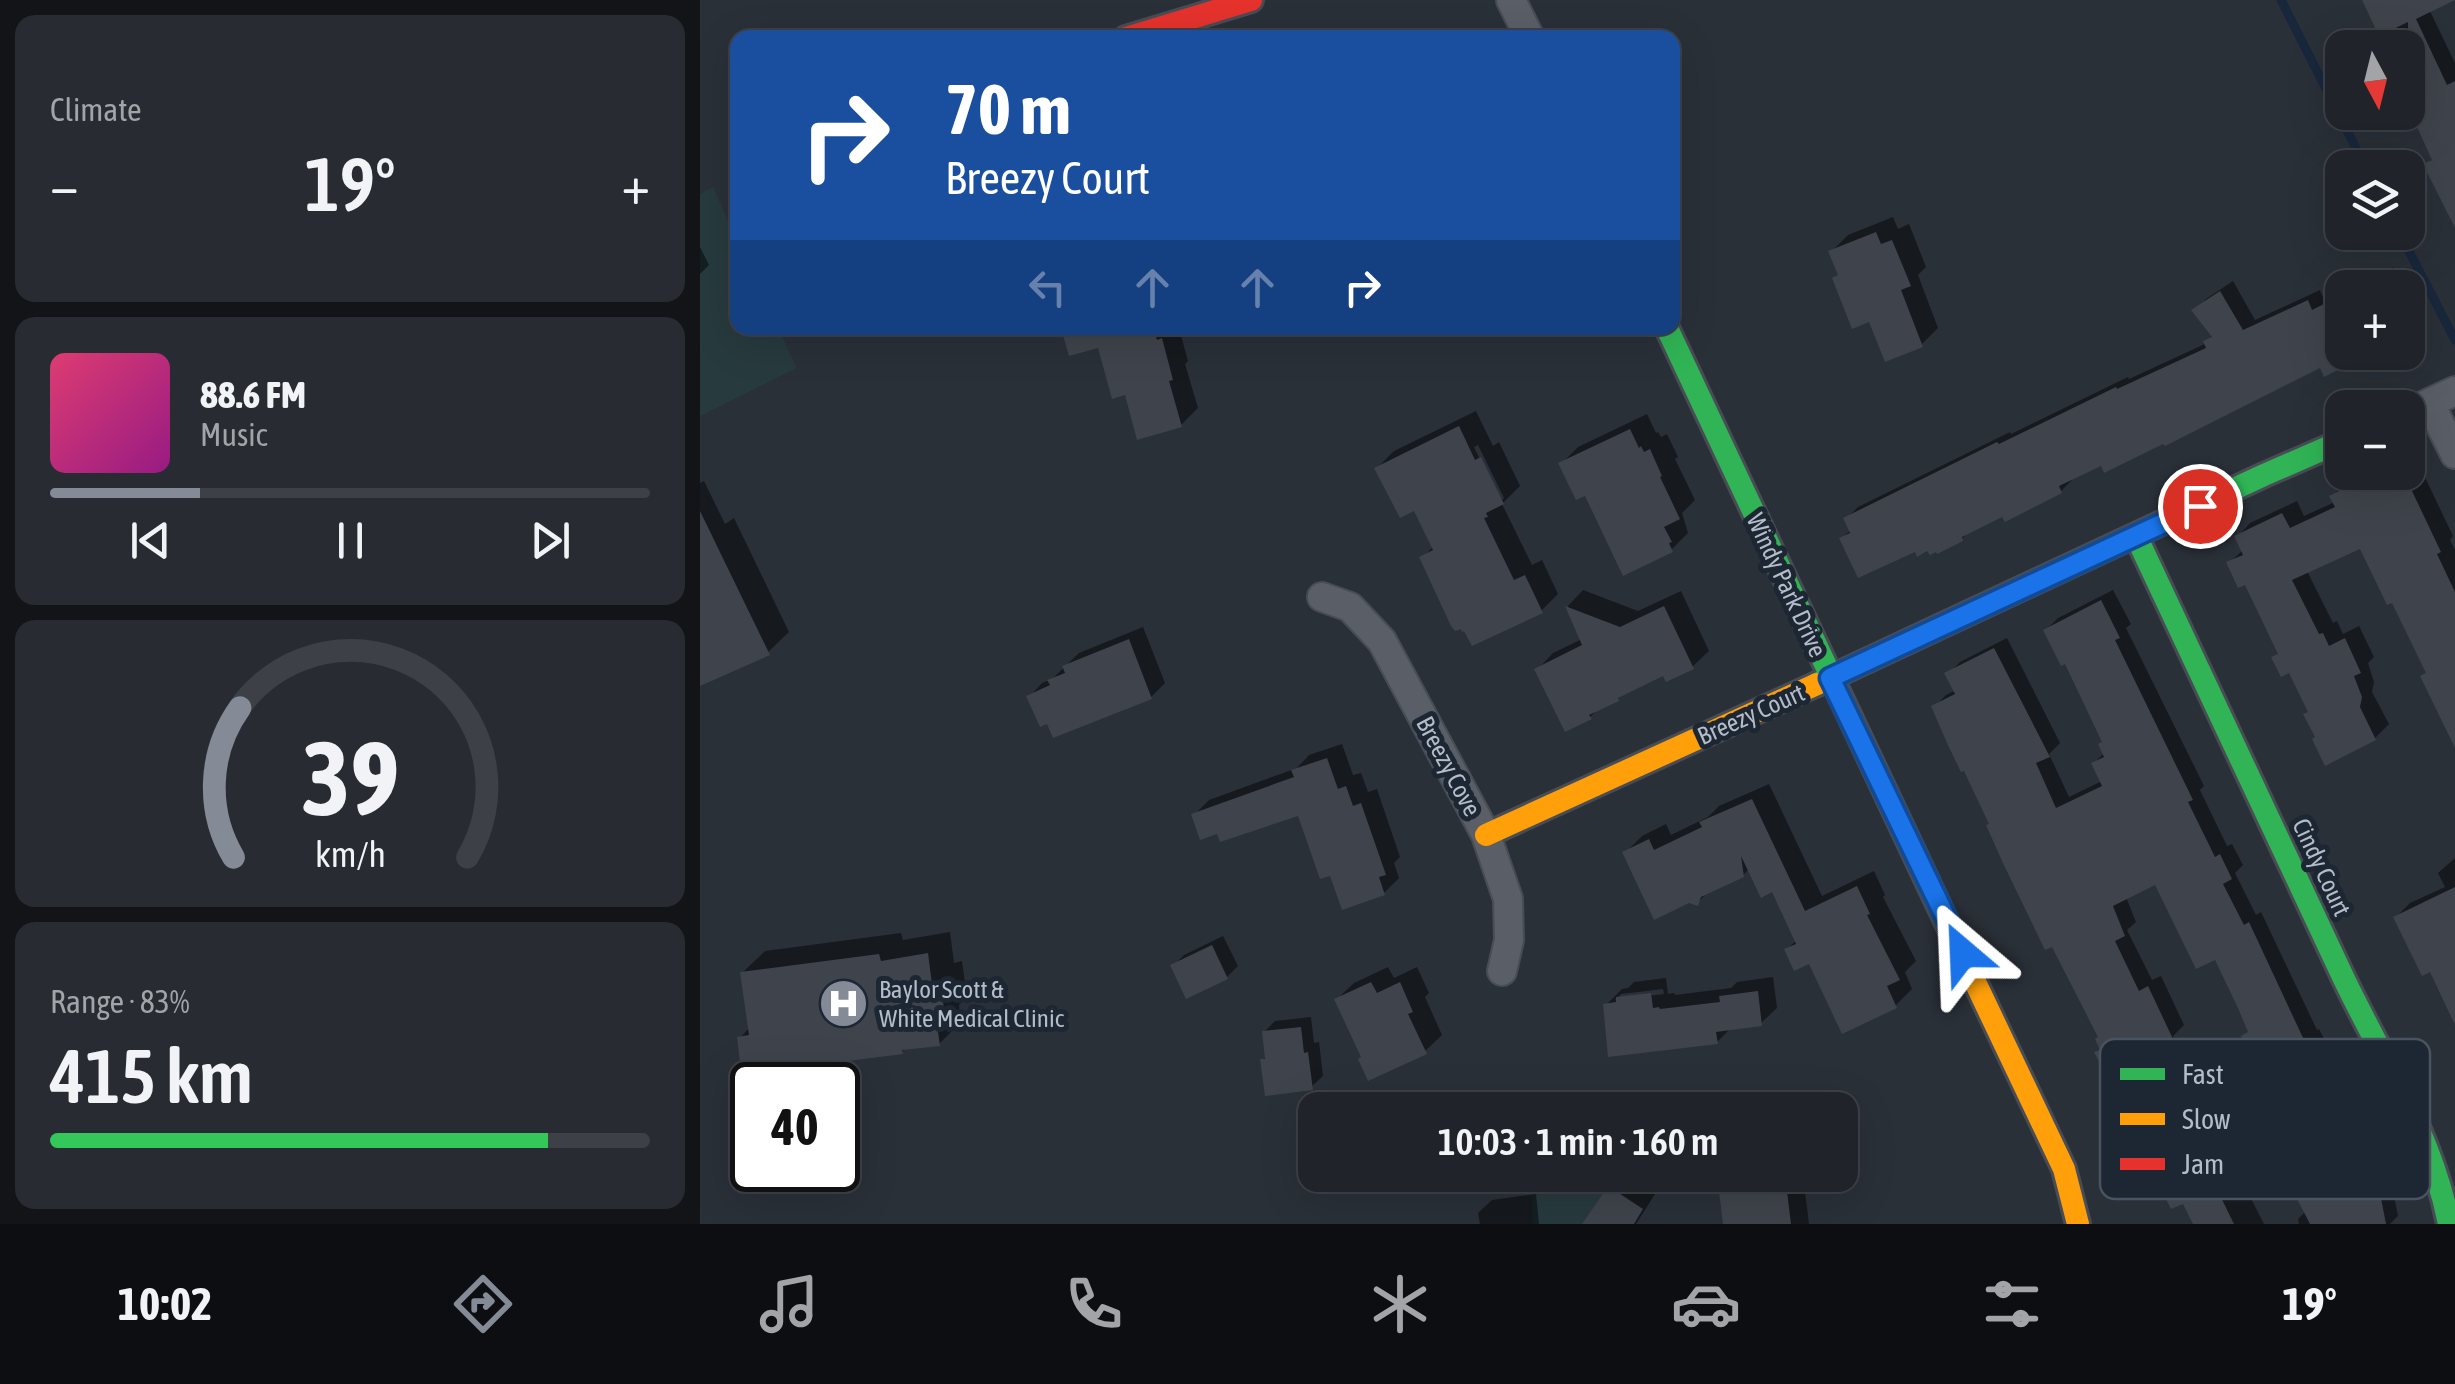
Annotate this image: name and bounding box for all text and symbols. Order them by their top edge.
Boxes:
north arrow [2325,30,2425,130]
map controls [2325,30,2425,490]
text: 70 m [945,69,1071,149]
icon: right [780,70,910,200]
text: Climate [50,91,142,128]
text: 19° [304,141,396,227]
button: layers [2325,150,2425,250]
text: Breezy Court [945,152,1150,204]
text: − [50,153,79,216]
text: + [621,153,650,216]
icon: left [1020,260,1075,315]
icon: ahead [1125,260,1180,315]
icon: ahead [1230,260,1285,315]
icon: right [1335,260,1390,315]
button: + [2325,270,2425,370]
text: 88.6 FM [200,373,306,416]
button: − [2325,390,2425,490]
text: Music [200,416,267,453]
pin [2158,464,2243,549]
icon: arrive [2173,479,2228,534]
street label: Windy Park Drive [1741,509,1833,661]
icon: previous [123,513,178,568]
icon: pause [323,513,378,568]
icon: next [523,513,578,568]
street label: Breezy Court [1693,678,1809,750]
street label: Breezy Cove [1411,711,1487,821]
text: 39 [301,718,399,837]
street label: Cindy Court [2287,814,2357,920]
text: km/h [315,834,385,875]
position arrow [1911,901,2015,1005]
place label: Baylor Scott & White Medical Clinic [879,975,1065,1032]
hospital icon: Baylor Scott & White Medical Clinic [818,977,870,1029]
text: Range · 83% [50,983,190,1020]
text: 415 km [50,1033,253,1119]
legend [2100,1039,2430,1199]
text: Fast [2182,1058,2224,1090]
speed limit sign: 40 [730,1062,860,1192]
text: Slow [2182,1103,2231,1135]
text: 10:03 · 1 min · 160 m [1438,1120,1718,1163]
text: Jam [2182,1148,2224,1180]
icon: directions [448,1269,518,1339]
icon: music [754,1269,824,1339]
icon: phone [1059,1269,1129,1339]
icon: climate [1365,1269,1435,1339]
icon: car [1671,1269,1741,1339]
icon: filters [1977,1269,2047,1339]
text: 10:02 [118,1278,212,1330]
text: 19° [2282,1278,2337,1330]

